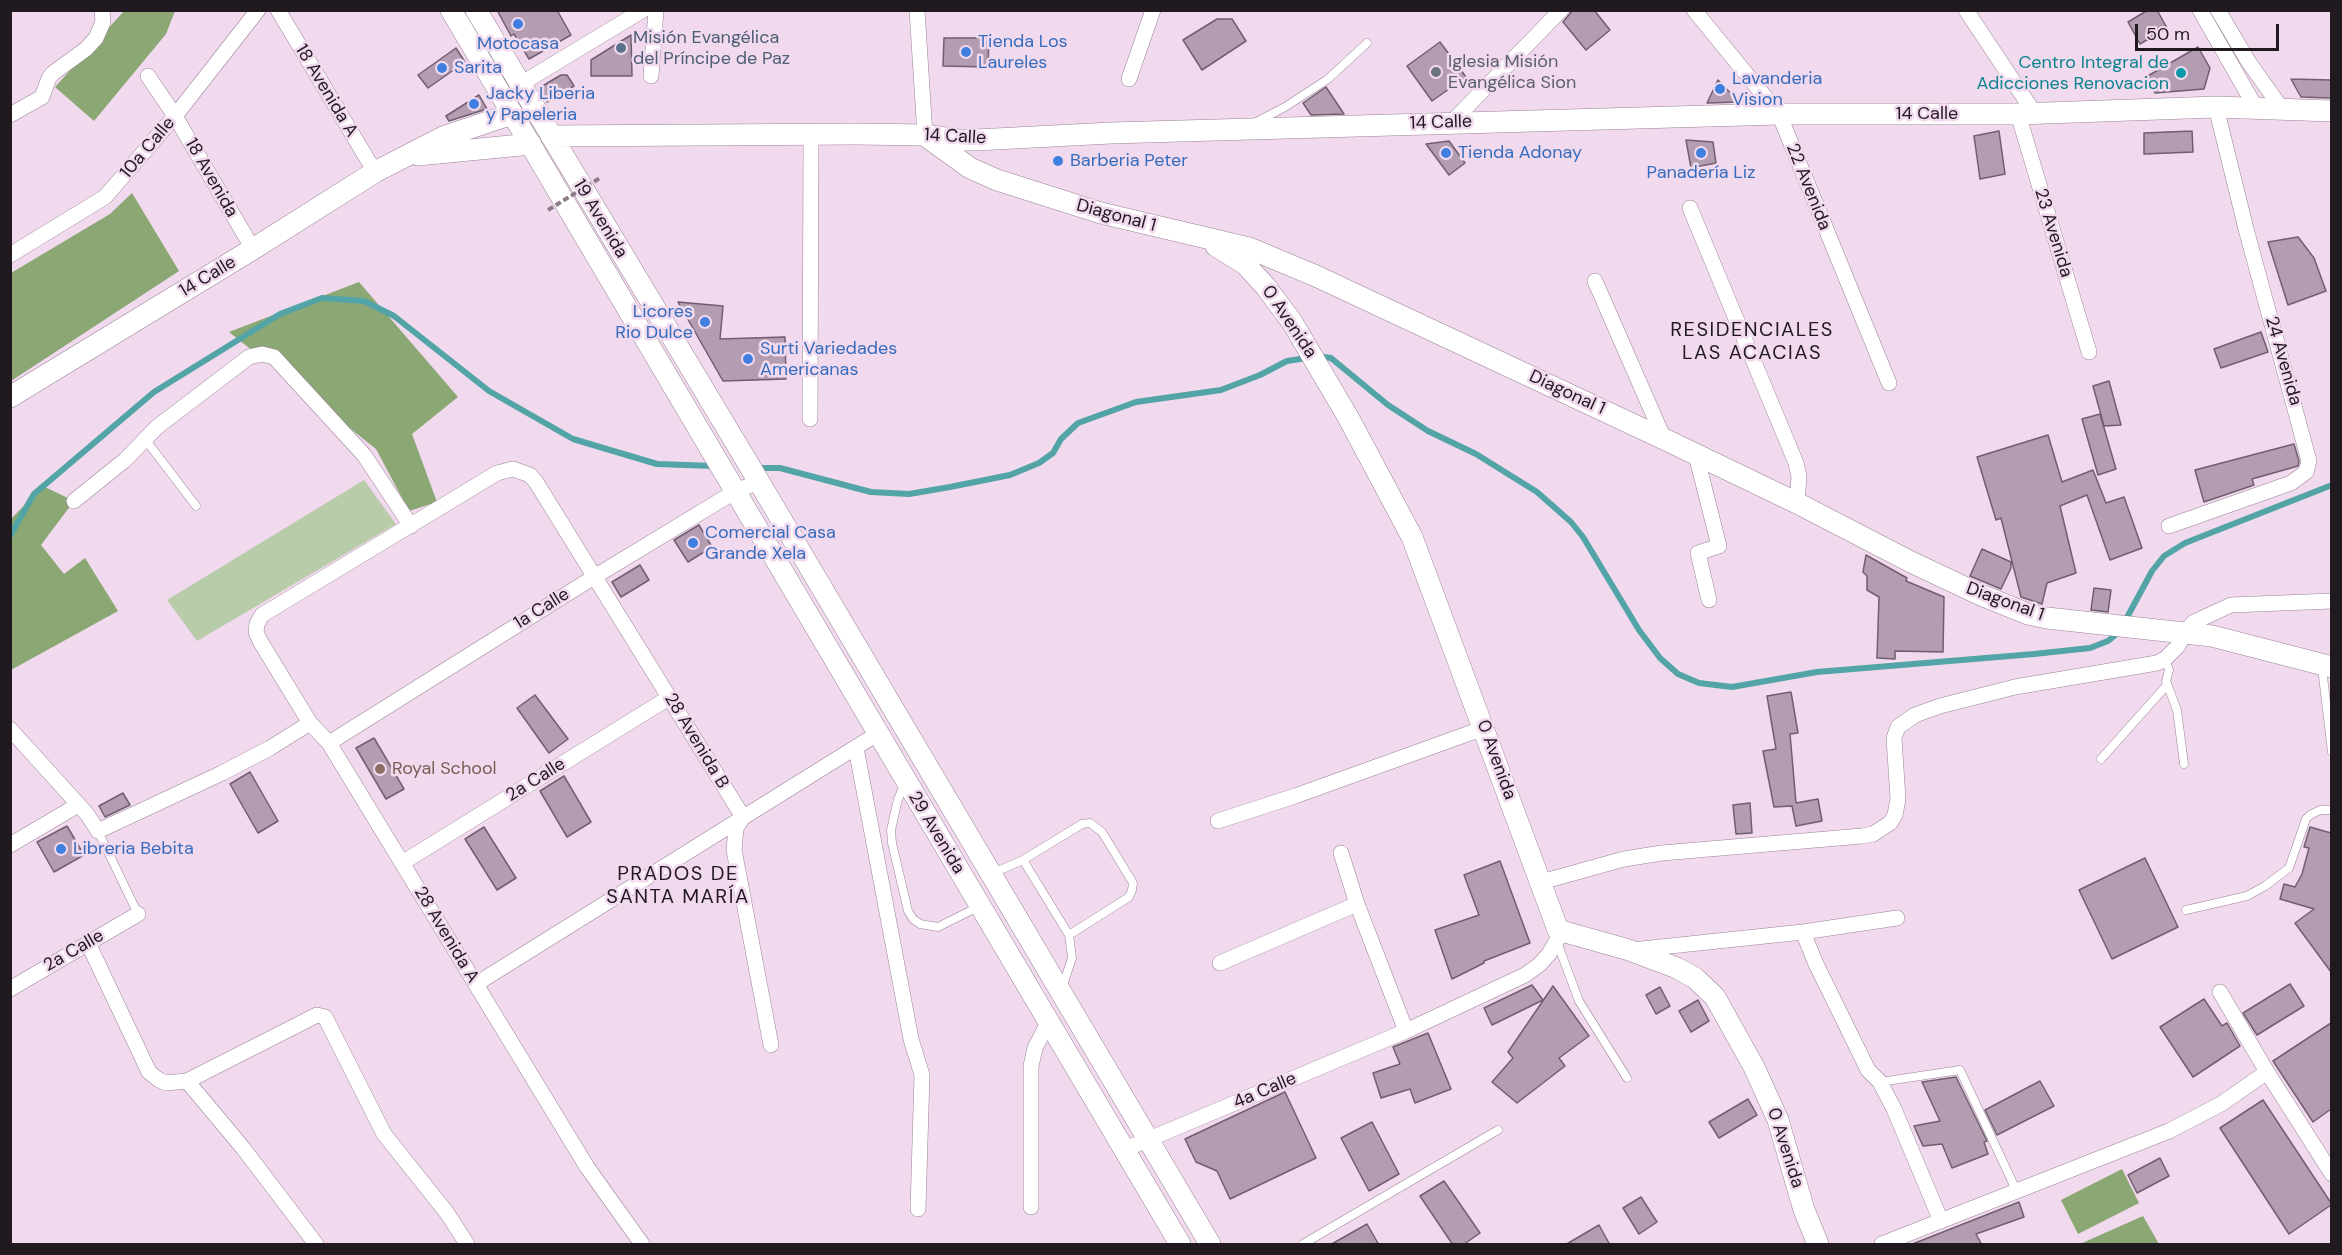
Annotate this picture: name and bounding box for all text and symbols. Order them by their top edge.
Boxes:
scale bar [2138,12,2282,50]
marker: Motocasa [511,17,525,31]
text: 50 m [2146,22,2190,46]
place label: Misión Evangélica del Príncipe de Paz [633,27,790,70]
place label: Tienda Los Laureles [978,31,1068,74]
place label: Motocasa [477,33,559,55]
street label: 18 Avenida A [290,41,362,141]
marker: Misión Evangélica del Príncipe de Paz [614,41,628,55]
marker: Tienda Los Laureles [959,45,973,59]
place label: Iglesia Misión Evangélica Sion [1448,51,1576,94]
place label: Centro Integral de Adicciones Renovacion [1977,52,2169,94]
place label: Sarita [454,57,502,79]
marker: Sarita [435,61,449,75]
marker: Iglesia Misión Evangélica Sion [1429,65,1443,79]
marker: Centro Integral de Adicciones Renovacion [2174,66,2188,80]
place label: Lavanderia Vision [1732,68,1822,110]
marker: Lavanderia Vision [1713,82,1727,96]
place label: Jacky Liberia y Papeleria [486,83,595,125]
marker: Jacky Liberia y Papeleria [467,97,481,111]
street label: 14 Calle [1896,103,1958,125]
street label: 14 Calle [1410,111,1472,135]
street label: 10a Calle [116,113,180,183]
street label: 14 Calle [923,125,987,149]
street label: 18 Avenida [180,135,242,221]
street label: 22 Avenida [1781,141,1835,233]
place label: Tienda Adonay [1458,142,1582,164]
marker: Tienda Adonay [1439,146,1453,160]
marker: Panadería Liz [1694,146,1708,160]
place label: Barberia Peter [1070,150,1188,172]
marker: Barberia Peter [1051,154,1065,168]
place label: Panadería Liz [1647,162,1755,184]
street label: 19 Avenida [568,176,632,262]
street label: 23 Avenida [2029,186,2077,280]
street label: Diagonal 1 [1074,195,1158,237]
street label: 14 Calle [176,252,240,302]
street label: 0 Avenida [1257,282,1321,362]
place label: Licores Rio Dulce [615,301,693,344]
street label: 24 Avenida [2260,314,2306,408]
marker: Licores Rio Dulce [698,315,712,329]
district label: RESIDENCIALES LAS ACACIAS [1670,319,1834,366]
place label: Surti Variedades Americanas [760,338,897,380]
marker: Surti Variedades Americanas [741,352,755,366]
street label: Diagonal 1 [1526,366,1608,420]
place label: Comercial Casa Grande Xela [705,522,836,564]
marker: Comercial Casa Grande Xela [686,536,700,550]
street label: Diagonal 1 [1963,578,2047,626]
street label: 1a Calle [510,584,574,634]
street label: 28 Avenida B [659,689,733,793]
street label: 0 Avenida [1472,717,1520,803]
street label: 2a Calle [502,753,570,807]
place label: Royal School [392,758,497,780]
marker: Royal School [373,762,387,776]
street label: 29 Avenida [903,788,969,878]
place label: Libreria Bebita [73,838,194,860]
marker: Libreria Bebita [54,842,68,856]
district label: PRADOS DE SANTA MARÍA [606,863,750,910]
street label: 28 Avenida A [409,883,483,987]
street label: 2a Calle [40,925,108,977]
street label: 4a Calle [1230,1068,1300,1114]
street label: 0 Avenida [1762,1105,1808,1191]

